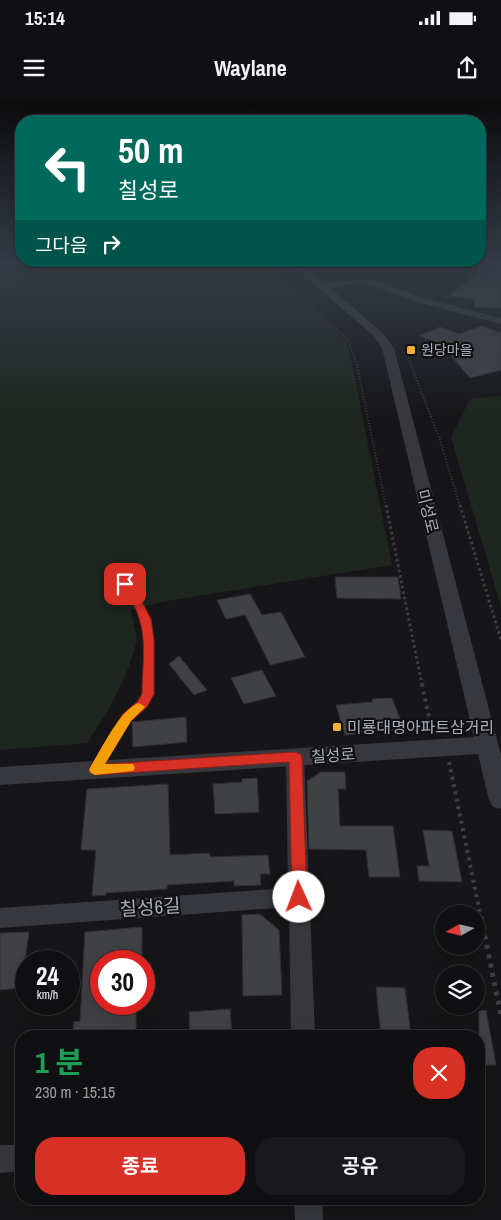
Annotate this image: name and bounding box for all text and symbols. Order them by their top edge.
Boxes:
text: 15:14 [25,5,65,31]
text: Waylane [214,53,287,83]
icon: menu [20,54,48,82]
icon: share [453,54,481,82]
text: 50 m [118,127,183,174]
icon: left [35,135,100,200]
text: 칠성로 [118,175,179,205]
icon: right [97,230,125,258]
text: 그다음 [35,232,87,258]
place label: 원당마을 [421,341,473,359]
marker: 원당마을 [405,344,417,356]
street label: 미성로 [412,487,444,535]
pin [104,563,146,605]
icon: arrive [111,570,139,598]
place label: 미룡대명아파트삼거리 [347,716,494,738]
marker: 미룡대명아파트삼거리 [331,721,343,733]
street label: 칠성로 [310,742,356,768]
position arrow [272,870,324,922]
street label: 칠성6길 [119,892,181,922]
north arrow [435,905,485,955]
map controls [435,905,485,1015]
speed limit sign: 30 [90,950,155,1015]
text: 24 [36,959,59,993]
button: layers [435,965,485,1015]
text: km/h [37,987,58,1003]
text: 1 분 [35,1042,83,1082]
button: close [413,1047,465,1099]
text: 230 m · 15:15 [35,1081,115,1103]
button: 종료 [35,1137,245,1195]
button: 공유 [255,1137,465,1195]

